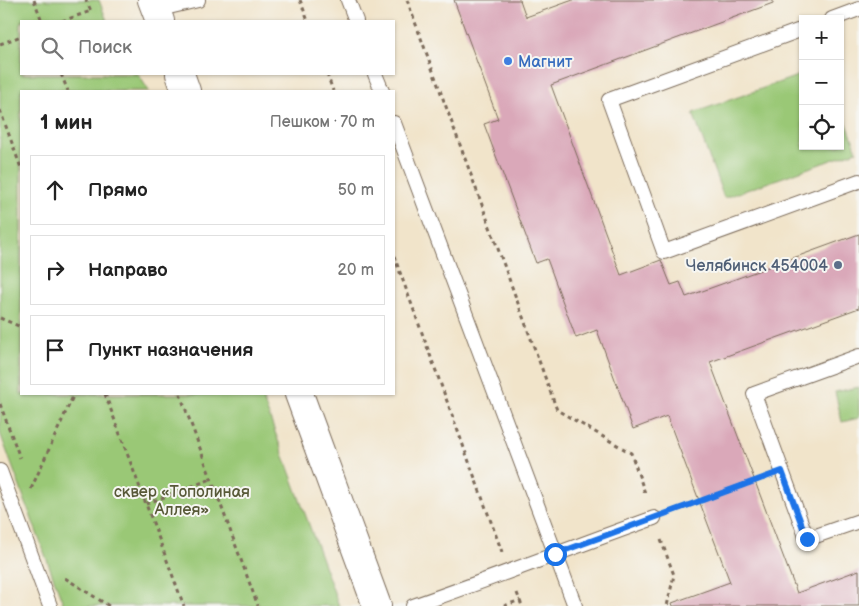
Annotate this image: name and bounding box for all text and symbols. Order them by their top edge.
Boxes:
map controls [799,15,844,150]
button: + [799,15,844,60]
search box [20,20,395,75]
icon: search [38,34,66,62]
text: Поиск [78,36,132,59]
place label: Магнит [518,53,573,72]
marker: Магнит [502,55,514,67]
button: − [799,60,844,105]
button: locate [799,105,844,150]
text: 1 мин [40,110,92,135]
text: Пешком · 70 m [270,113,375,132]
icon: ahead [41,176,69,204]
text: Прямо [88,179,148,202]
text: 50 m [338,181,374,200]
icon: right [41,256,69,284]
place label: Челябинск 454004 [686,257,828,276]
text: Направо [88,259,168,282]
marker: Челябинск 454004 [832,259,844,271]
text: 20 m [338,261,374,280]
icon: arrive [41,336,69,364]
text: Пункт назначения [88,339,253,362]
park label: сквер «Тополиная Аллея» [114,483,250,520]
route end [796,528,819,551]
route start [544,543,567,566]

